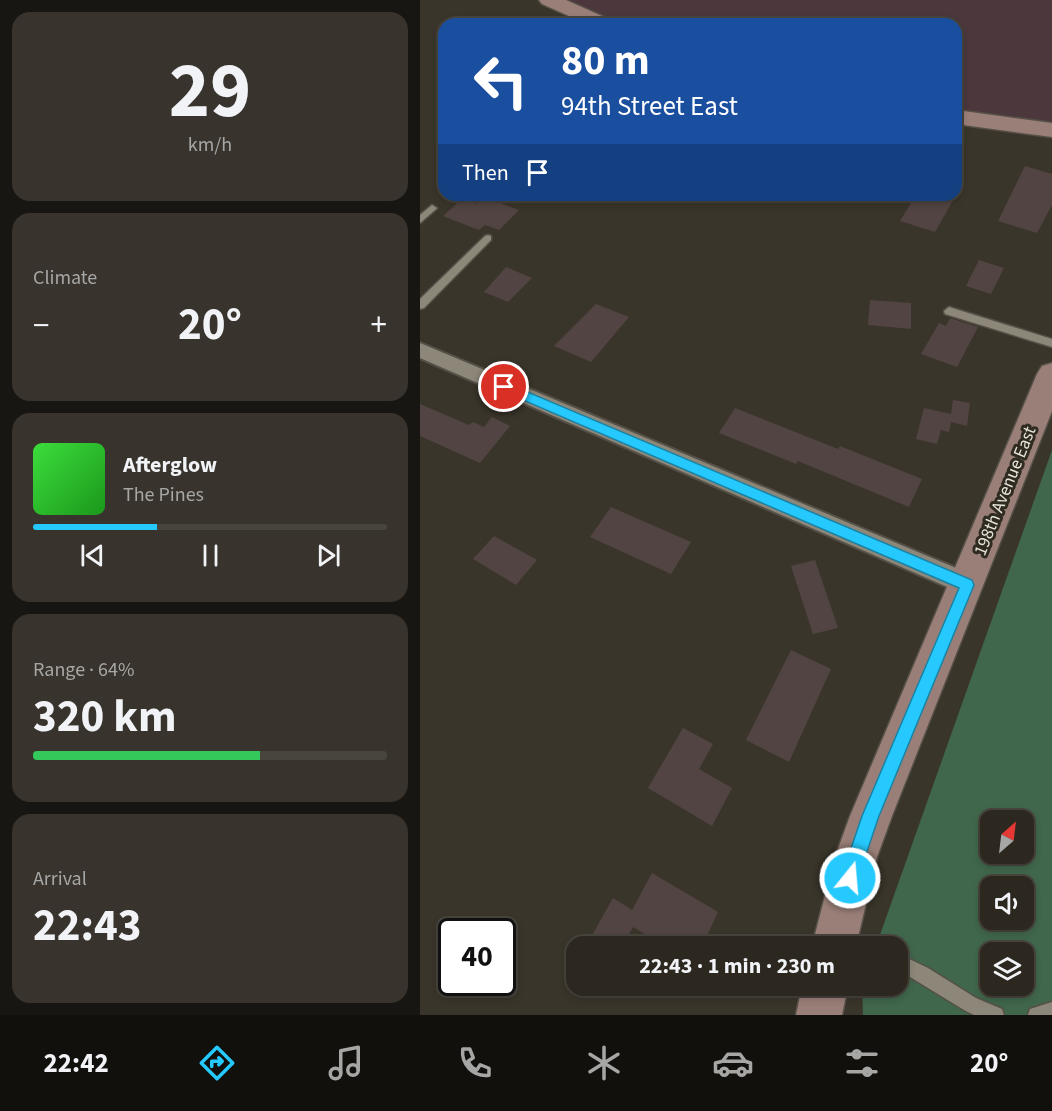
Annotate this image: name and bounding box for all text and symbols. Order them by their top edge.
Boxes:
text: 80 m [561,31,650,91]
text: 29 [169,36,251,147]
icon: left [462,42,540,120]
text: 94th Street East [561,87,738,126]
text: km/h [188,131,232,159]
icon: arrive [521,156,554,189]
text: Then [462,157,509,189]
text: Climate [33,264,97,292]
text: 20° [178,293,242,357]
text: − [33,302,49,349]
text: + [371,302,387,349]
pin [478,361,529,412]
icon: arrive [487,370,520,403]
street label: 198th Avenue East [968,423,1042,559]
text: Afterglow [123,449,217,481]
text: The Pines [123,481,204,509]
icon: previous [76,539,109,572]
icon: pause [194,539,227,572]
icon: next [312,539,345,572]
text: Range · 64% [33,656,134,684]
text: 320 km [33,685,177,749]
north arrow [980,810,1034,864]
map controls [980,810,1034,996]
position arrow [818,846,882,910]
text: Arrival [33,865,87,893]
button: sound [980,876,1034,930]
text: 22:43 [33,894,142,958]
speed limit sign: 40 [438,918,516,996]
button: layers [980,942,1034,996]
text: 22:43 · 1 min · 230 m [639,950,835,982]
icon: directions [196,1042,238,1084]
icon: music [325,1042,367,1084]
icon: phone [454,1042,496,1084]
icon: climate [583,1042,625,1084]
icon: car [712,1042,754,1084]
icon: filters [841,1042,883,1084]
text: 22:42 [44,1044,109,1083]
text: 20° [970,1044,1008,1083]

